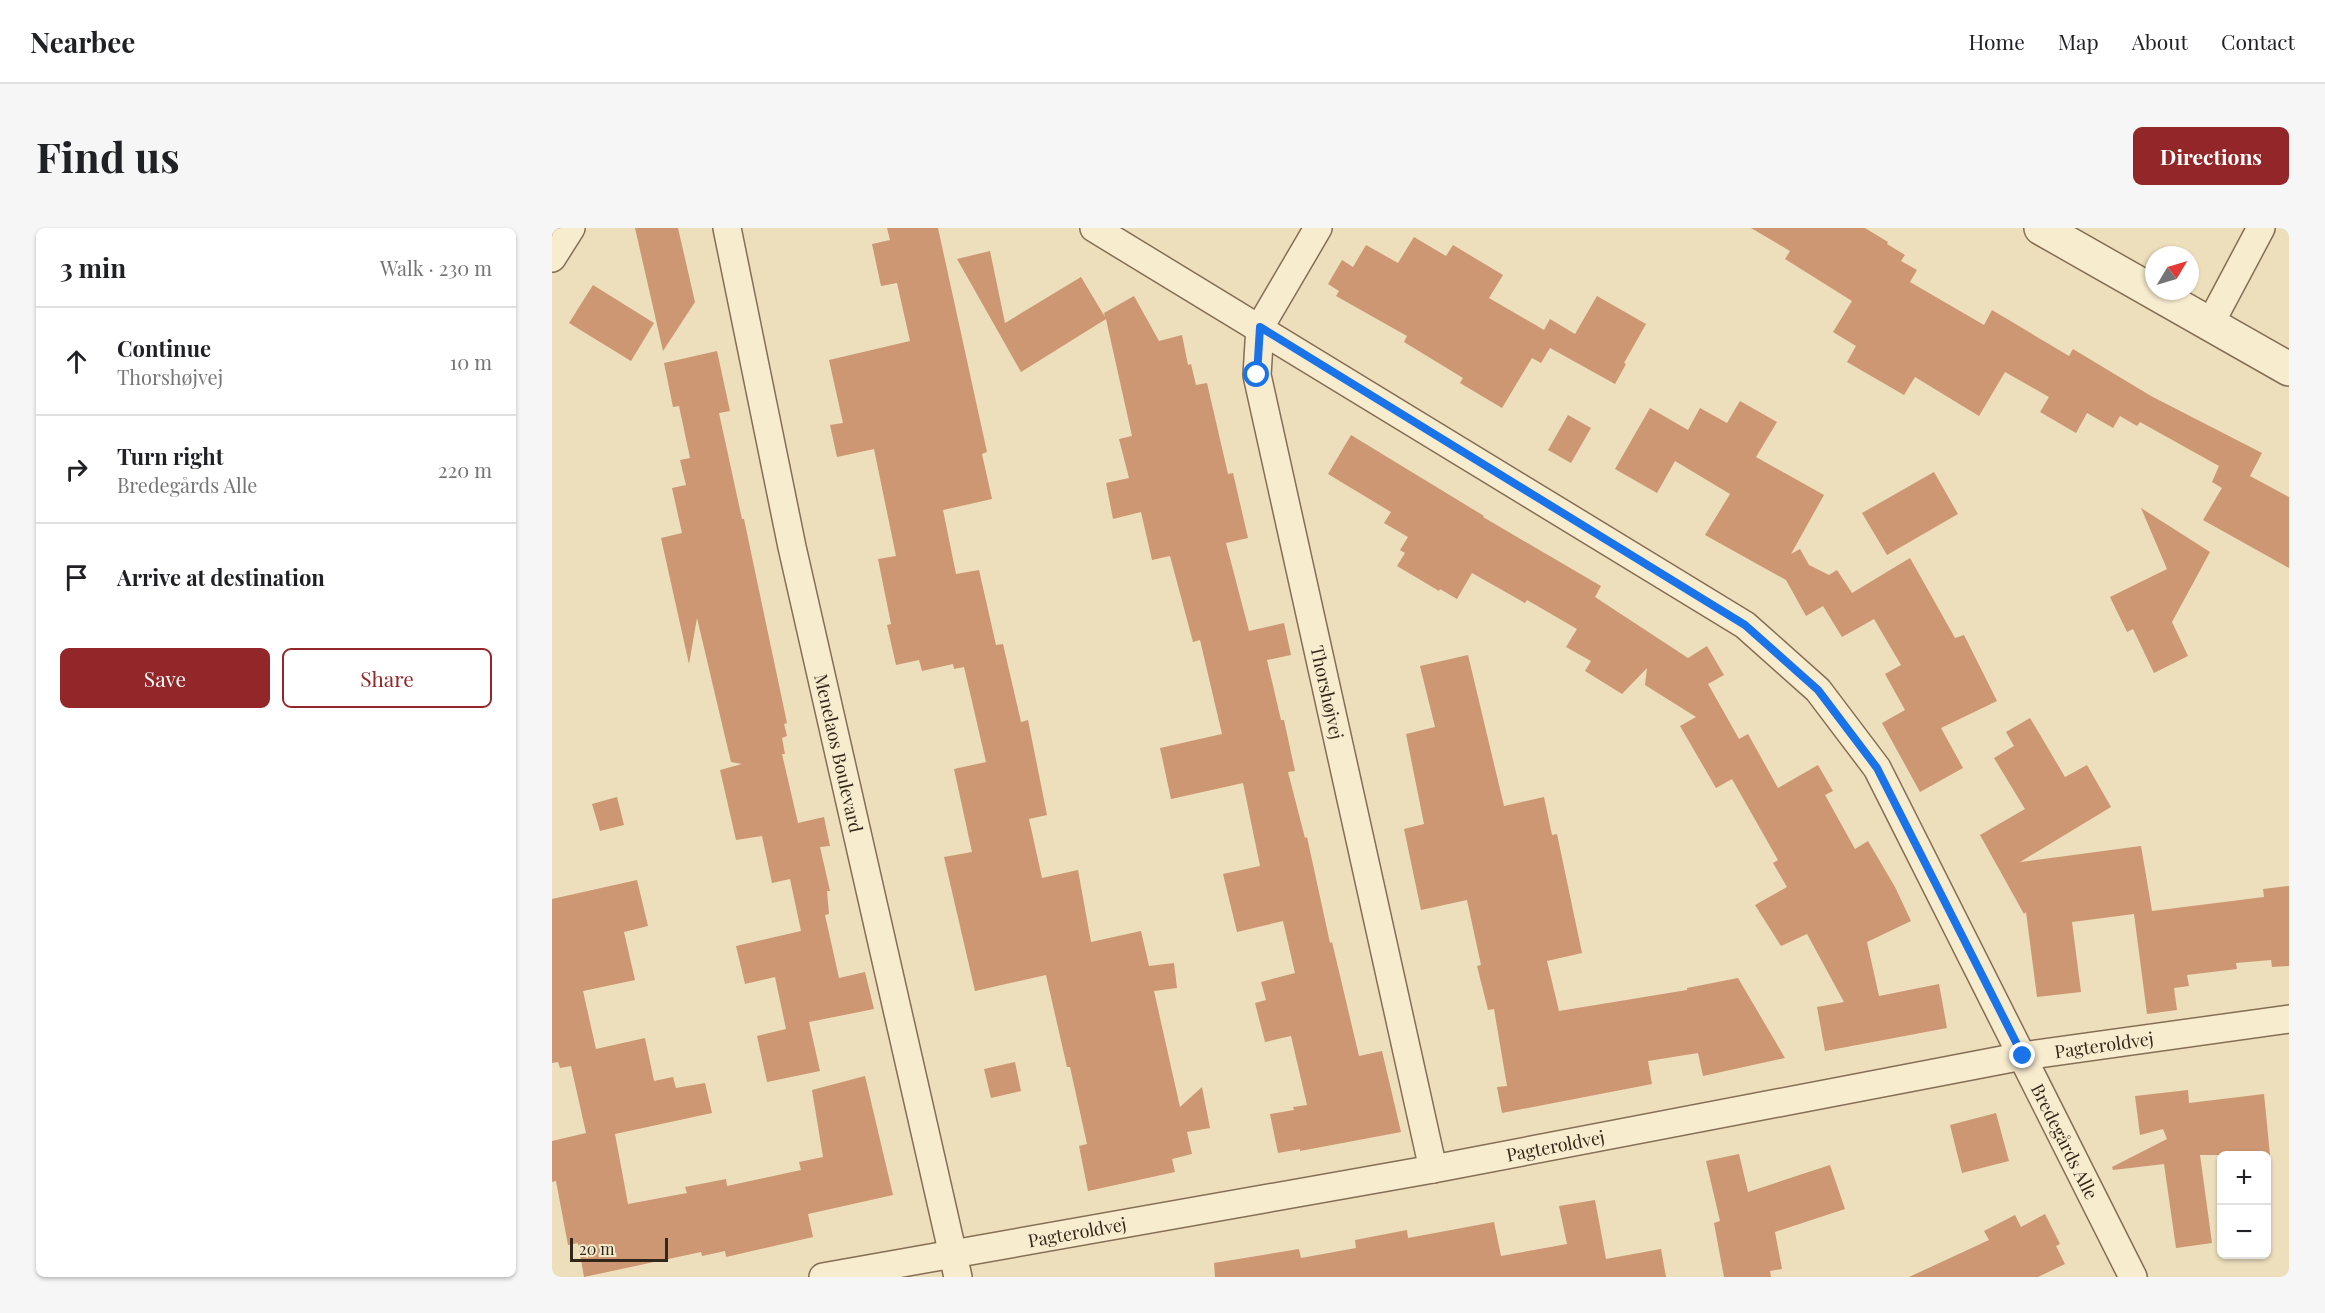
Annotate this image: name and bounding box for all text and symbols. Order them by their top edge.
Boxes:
text: Nearbee [30,23,135,60]
text: Home [1969,27,2025,55]
text: Map [2058,27,2099,55]
text: About [2132,27,2188,55]
text: Contact [2221,27,2295,55]
button: Directions [2133,127,2289,185]
text: Find us [36,128,180,184]
north arrow [2145,246,2199,300]
text: 3 min [60,250,126,285]
text: Walk · 230 m [380,254,492,281]
text: Continue [117,333,211,363]
icon: ahead [60,345,93,378]
text: 10 m [450,348,492,375]
route start [1243,361,1269,387]
text: Thorshøjvej [117,363,223,390]
text: Turn right [117,441,223,471]
icon: right [60,453,93,486]
text: 220 m [438,456,492,483]
text: Bredegårds Alle [117,471,257,498]
icon: arrive [60,561,93,594]
text: Arrive at destination [117,562,325,592]
street label: Thorshøjvej [1305,643,1349,742]
button: Save [60,648,270,708]
button: Share [282,648,492,708]
street label: Menelaos Boulevard [809,671,869,835]
street label: Pagteroldvej [2053,1026,2155,1063]
route end [2009,1042,2035,1068]
street label: Bredegårds Alle [2026,1080,2104,1203]
street label: Pagteroldvej [1504,1124,1607,1167]
map controls [2217,1151,2271,1259]
button: + [2217,1151,2271,1205]
button: − [2217,1205,2271,1259]
street label: Pagteroldvej [1026,1212,1128,1253]
scale bar [570,1235,668,1262]
text: 20 m [579,1238,614,1259]

